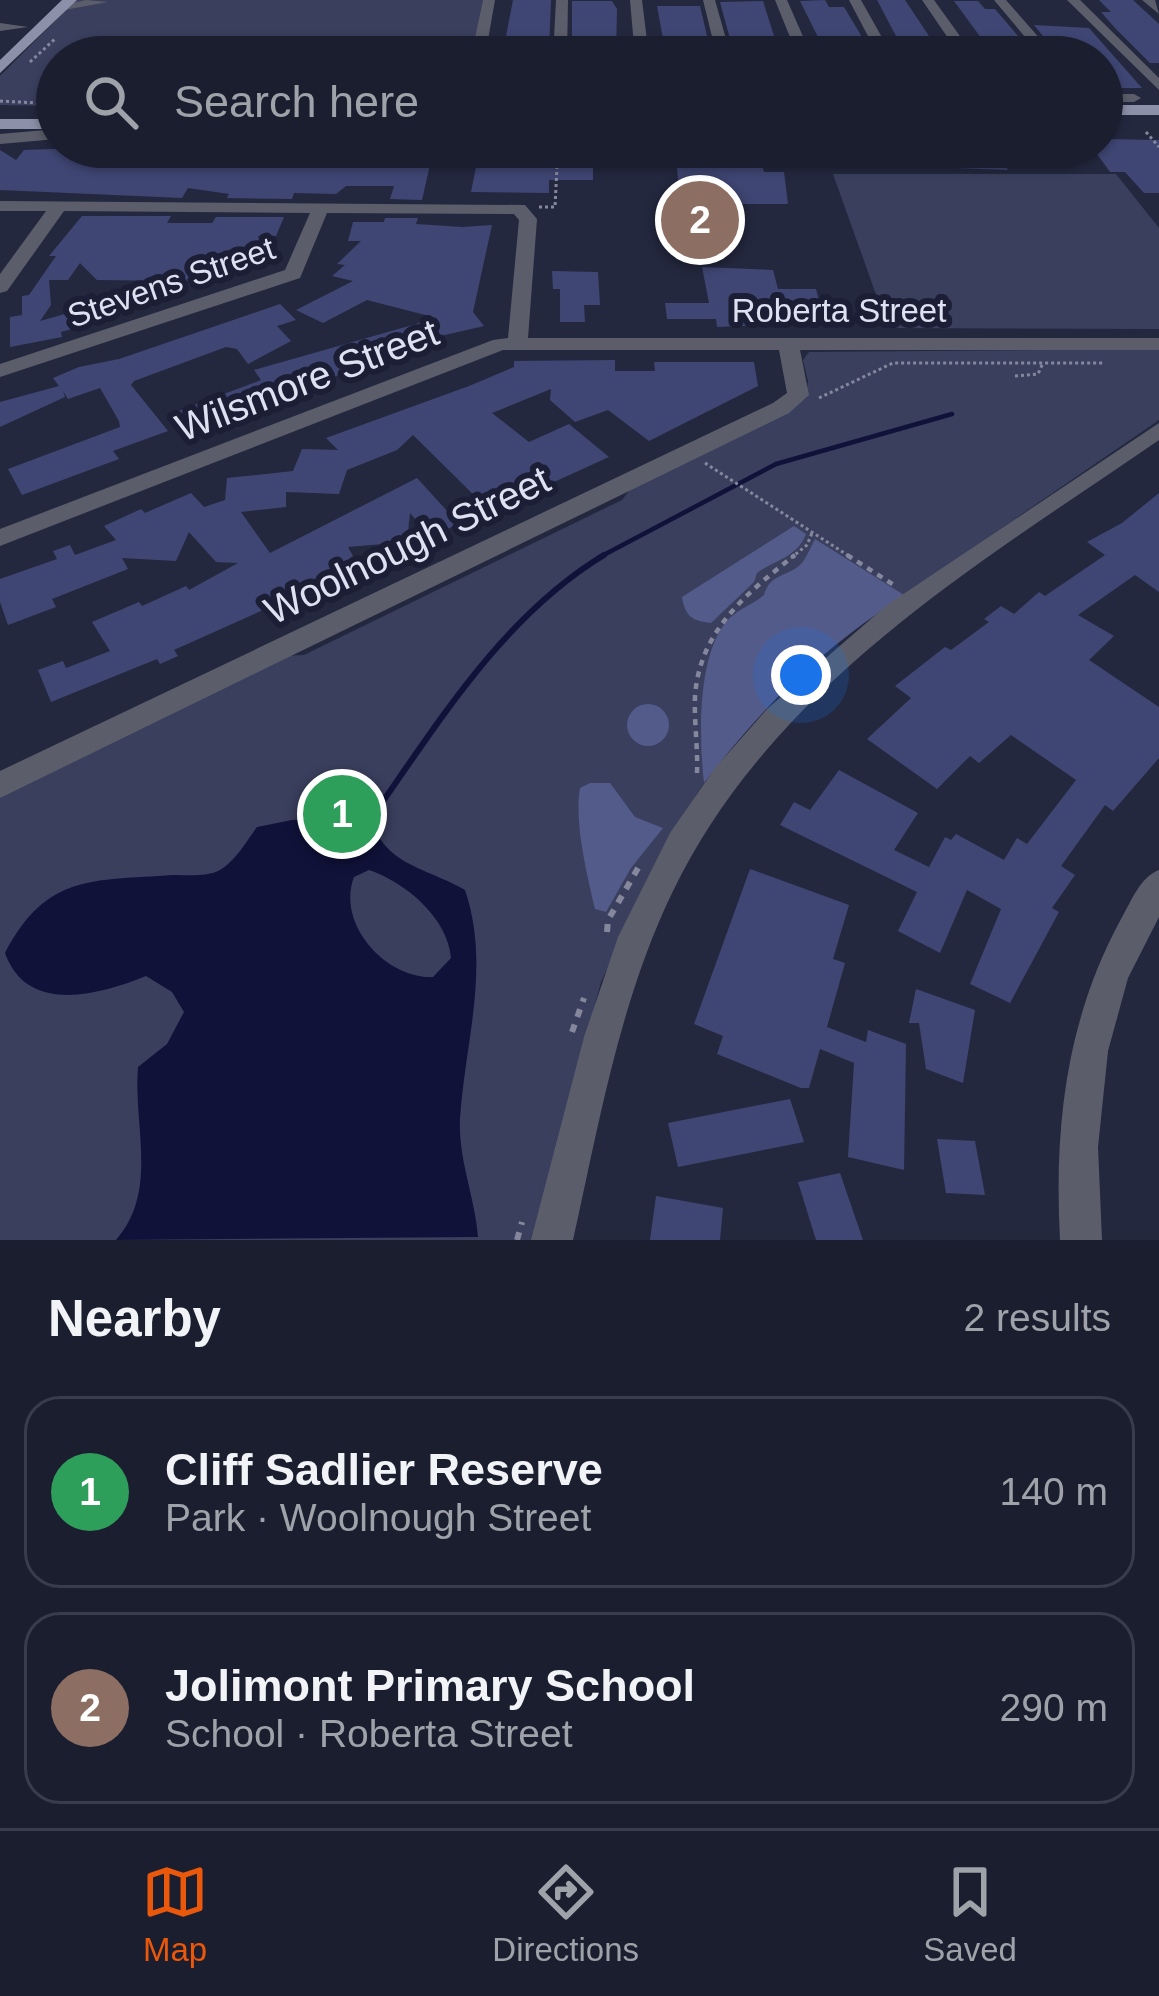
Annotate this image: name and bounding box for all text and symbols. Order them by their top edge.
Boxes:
search box [36,36,1123,168]
icon: search [78,69,144,135]
text: Search here [174,76,419,127]
pin: 2 [661,175,739,265]
street label: Stevens Street [63,229,279,335]
street label: Roberta Street [732,292,946,329]
street label: Wilsmore Street [170,310,444,450]
street label: Woolnough Street [258,457,557,633]
your location [771,645,831,705]
pin: 1 [303,769,381,859]
text: Nearby [48,1290,221,1347]
text: 2 results [964,1296,1111,1339]
text: Cliff Sadlier Reserve [165,1444,603,1495]
text: 1 [79,1470,101,1513]
text: 140 m [1000,1470,1108,1513]
text: Park · Woolnough Street [165,1496,591,1539]
text: Jolimont Primary School [165,1660,695,1711]
text: 2 [79,1686,101,1729]
text: 290 m [1000,1686,1108,1729]
text: School · Roberta Street [165,1712,573,1755]
tab: Map [142,1859,208,1969]
tab: Directions [492,1859,639,1969]
tab: Saved [923,1859,1017,1969]

